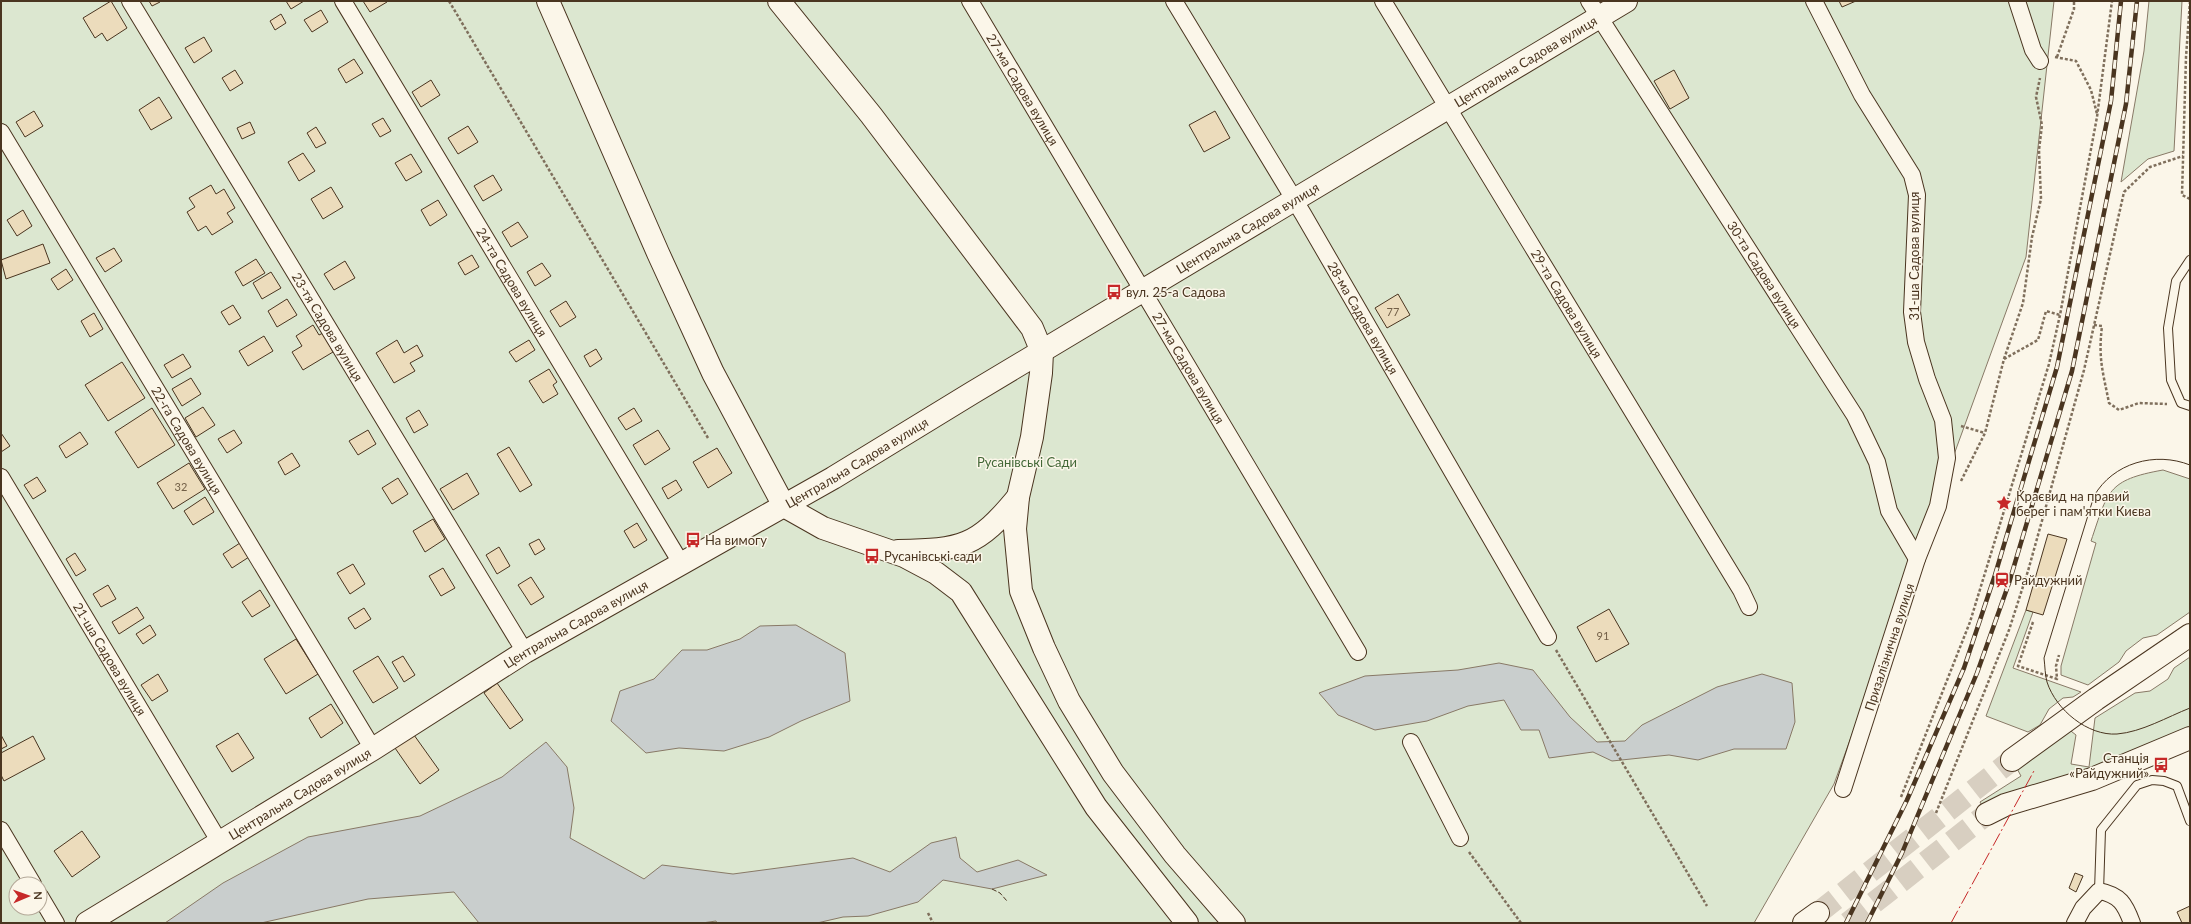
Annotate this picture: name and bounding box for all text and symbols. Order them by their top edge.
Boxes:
street label: Центральна Садова вулиця [1451,12,1600,110]
street label: 27-ма Садова вулиця [983,31,1062,148]
street label: Центральна Садова вулиця [1173,179,1322,277]
street label: 31-ша Садова вулиця [1906,192,1922,320]
street label: 30-та Садова вулиця [1724,218,1805,331]
street label: 24-та Садова вулиця [473,225,551,340]
street label: 29-та Садова вулиця [1528,246,1606,361]
street label: 28-ма Садова вулиця [1324,259,1402,377]
street label: 23-тя Садова вулиця [289,269,367,384]
bus stop icon: вул. 25-а Садова [1105,283,1123,301]
place label: вул. 25-а Садова [1126,284,1225,300]
house number: 77 [1387,305,1399,318]
street label: 27-ма Садова вулиця [1149,309,1228,427]
street label: 22-га Садова вулиця [148,383,226,497]
street label: Центральна Садова вулиця [782,414,931,511]
park label: Русанівські Сади [977,454,1077,470]
house number: 32 [175,480,187,493]
place label: Краєвид на правий берег і пам'ятки Києва [2016,488,2151,519]
place icon: Краєвид на правий берег і пам'ятки Києва [1995,494,2013,512]
bus stop icon: На вимогу [684,531,702,549]
place label: На вимогу [705,532,767,548]
bus stop icon: Русанівські сади [863,547,881,565]
place label: Русанівські сади [884,548,982,564]
station icon: Райдужний [1993,571,2011,589]
place label: Райдужний [2014,572,2083,588]
street label: Центральна Садова вулиця [500,576,651,672]
street label: Призалізнична вулиця [1861,581,1917,713]
street label: 21-ша Садова вулиця [70,599,150,718]
house number: 91 [1597,629,1609,642]
street label: Центральна Садова вулиця [226,744,374,843]
place label: Станція «Райдужний» [2069,750,2149,781]
bus stop icon: Станція «Райдужний» [2152,756,2170,774]
north arrow [8,876,48,916]
text: N [32,891,45,900]

